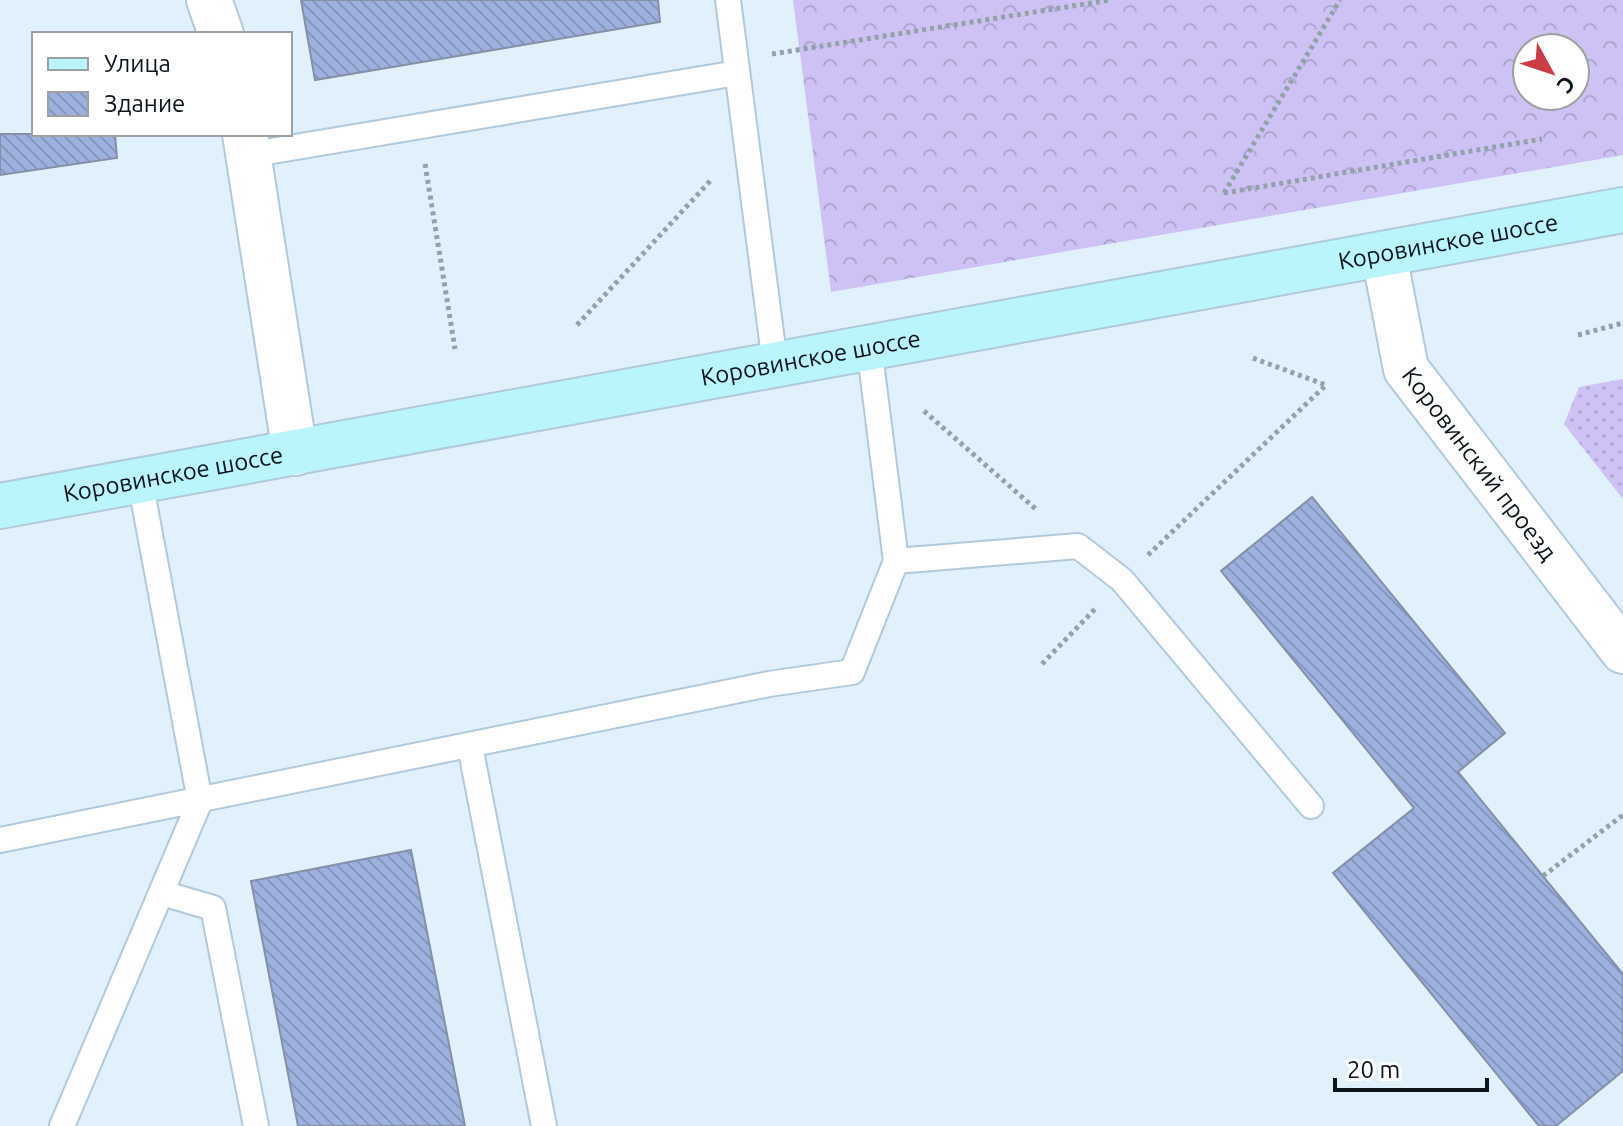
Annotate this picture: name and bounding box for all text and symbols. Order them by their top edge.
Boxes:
legend [32,32,292,136]
north arrow [1511,32,1591,112]
text: Улица [104,50,171,77]
text: С [1553,72,1581,99]
text: Здание [104,90,185,117]
street label: Коровинское шоссе [1336,208,1560,275]
street label: Коровинское шоссе [698,324,923,391]
street label: Коровинский проезд [1397,362,1562,566]
street label: Коровинское шоссе [61,441,285,507]
scale bar [1335,1042,1487,1092]
text: 20 m [1347,1056,1400,1083]

